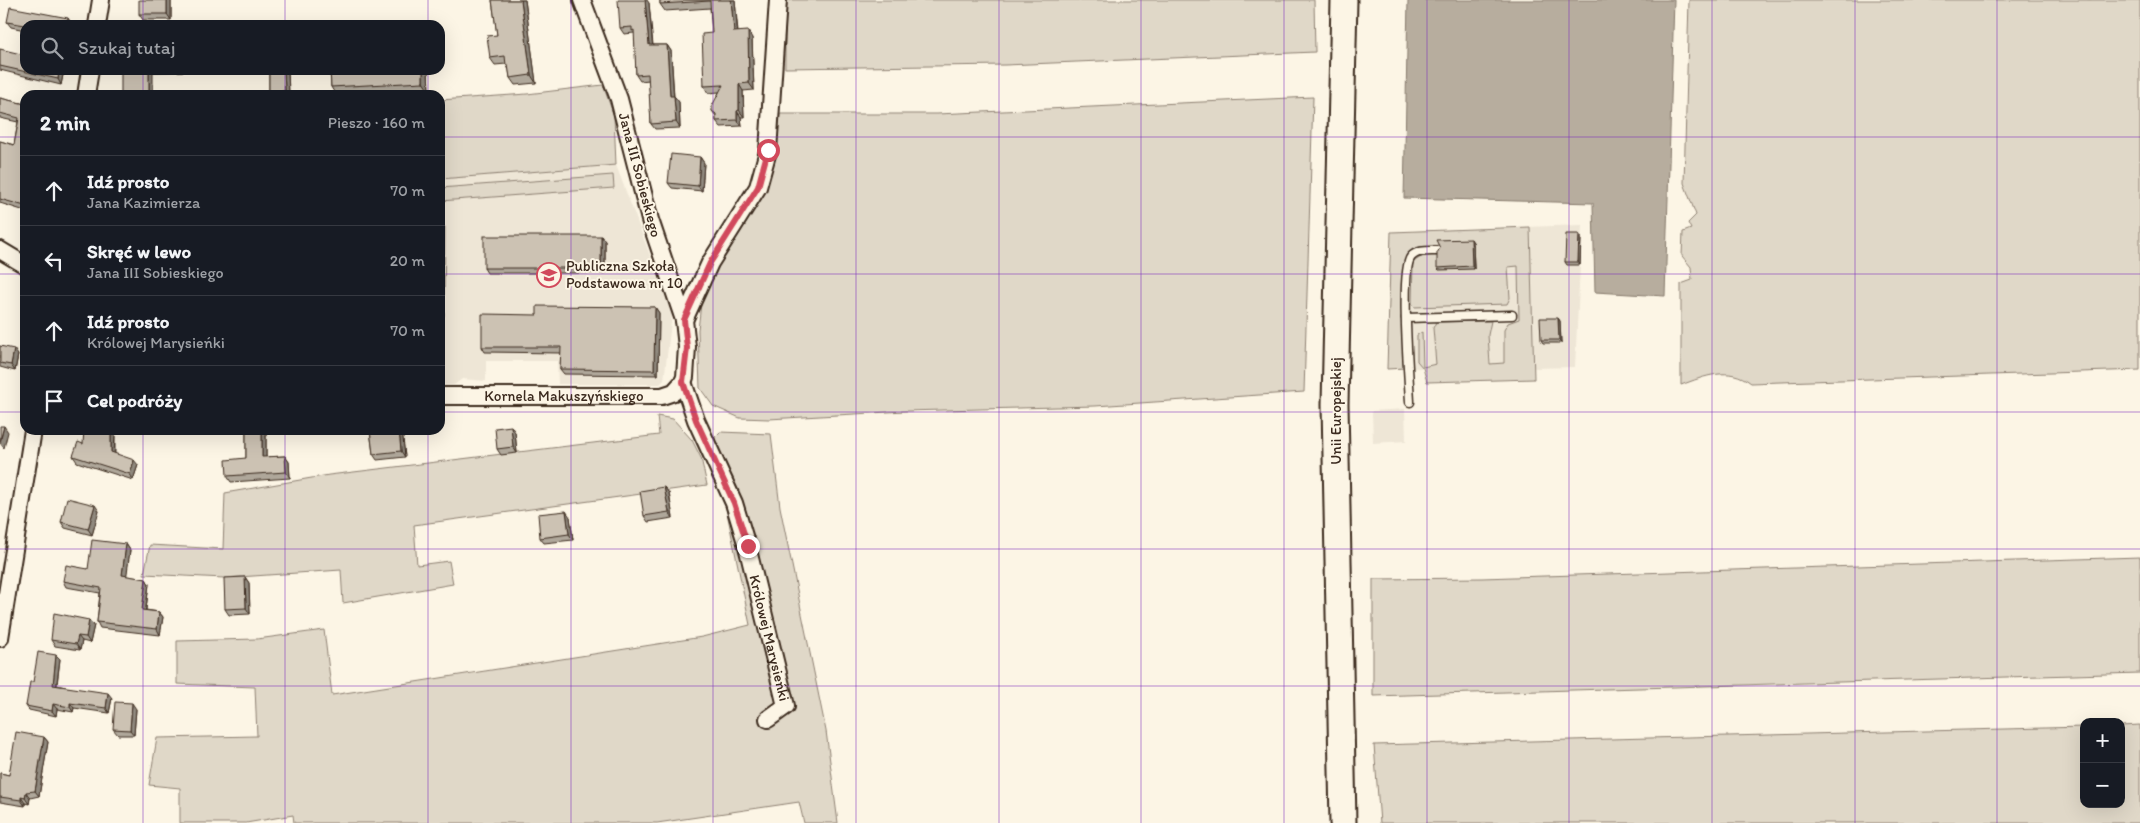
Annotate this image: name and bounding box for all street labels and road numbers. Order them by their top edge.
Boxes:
street label: Jana III Sobieskiego [615,111,665,239]
street label: Unii Europejskiej [1327,357,1345,465]
street label: Kornela Makuszyńskiego [484,387,644,405]
street label: Królowej Marysieńki [745,573,793,703]

